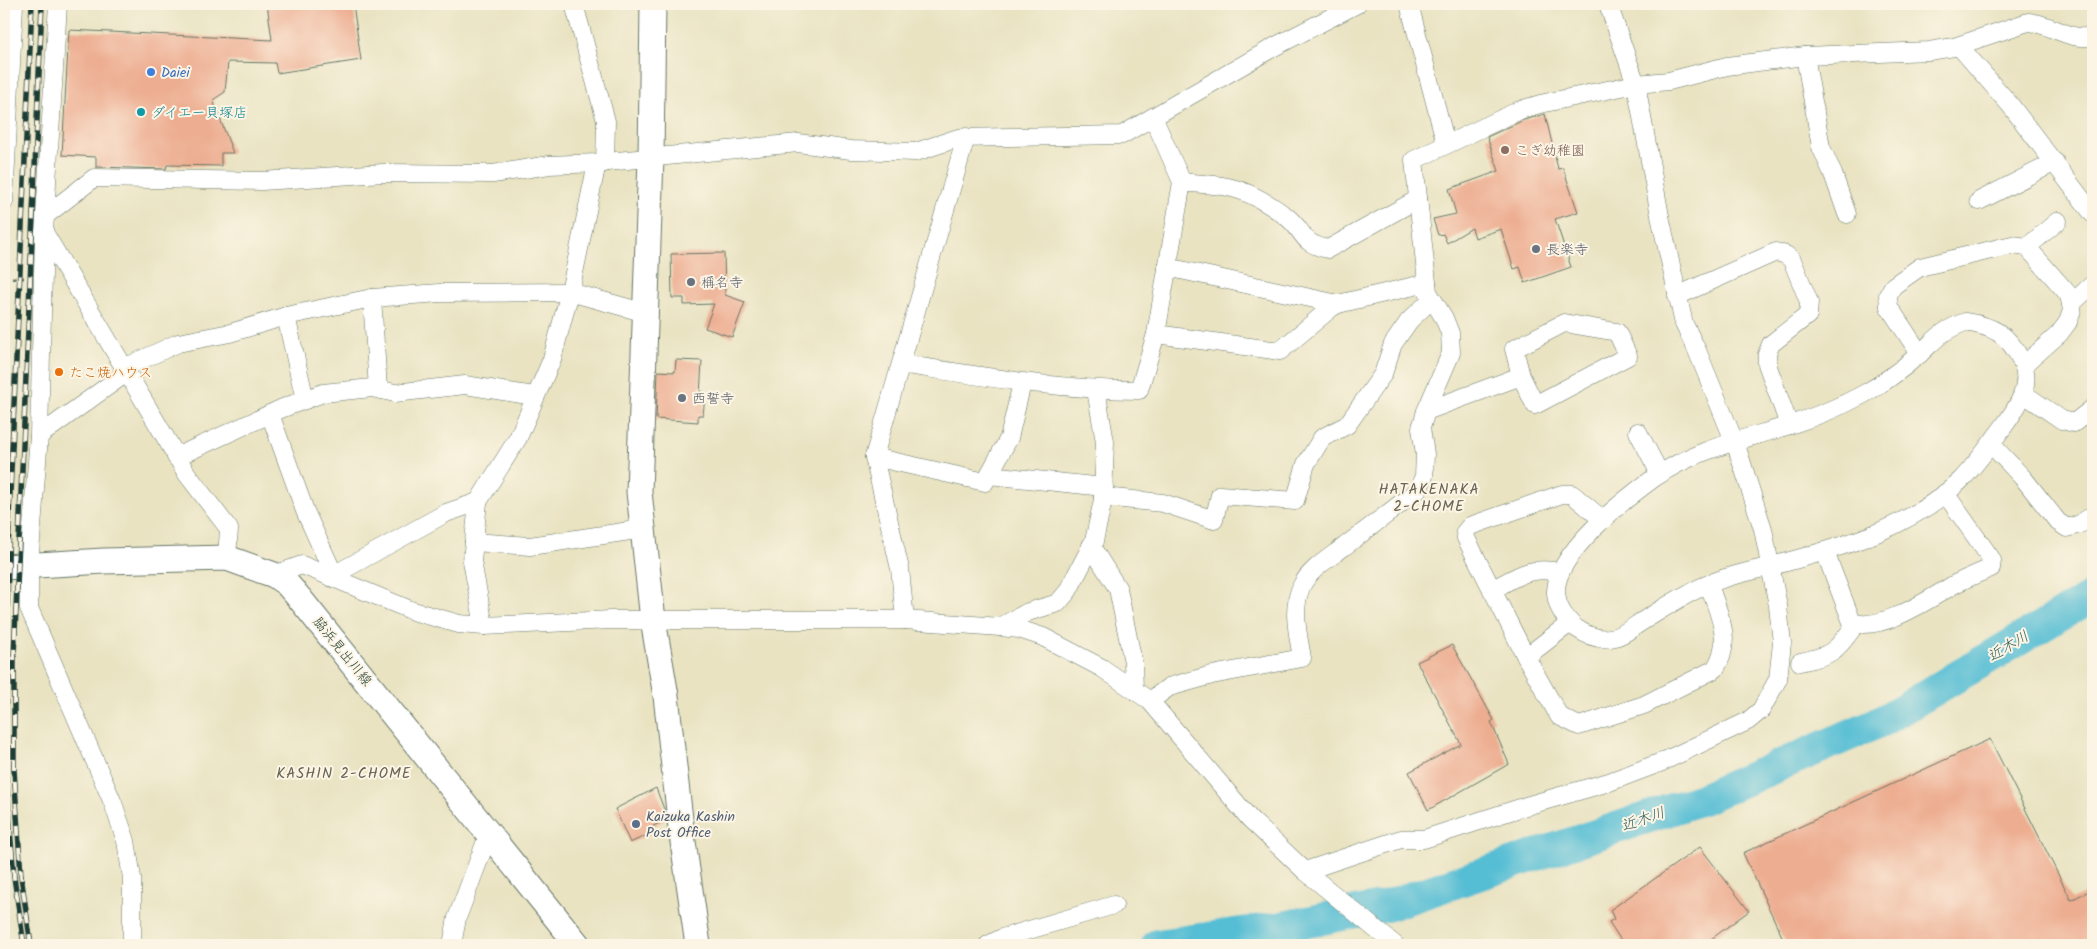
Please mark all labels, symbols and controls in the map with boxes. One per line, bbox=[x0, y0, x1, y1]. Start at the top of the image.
place label: Daiei bbox=[161, 62, 190, 84]
marker: Daiei bbox=[145, 66, 157, 78]
place label: ダイエー貝塚店 bbox=[151, 102, 248, 124]
marker: ダイエー貝塚店 bbox=[135, 106, 147, 118]
place label: こぎ幼稚園 bbox=[1515, 140, 1585, 162]
marker: こぎ幼稚園 bbox=[1499, 144, 1511, 156]
place label: 長楽寺 bbox=[1546, 239, 1588, 261]
marker: 長楽寺 bbox=[1530, 243, 1542, 255]
place label: 稱名寺 bbox=[701, 272, 743, 294]
marker: 稱名寺 bbox=[685, 276, 697, 288]
place label: たこ焼ハウス bbox=[69, 362, 152, 384]
marker: たこ焼ハウス bbox=[53, 366, 65, 378]
place label: 西誓寺 bbox=[692, 388, 734, 410]
marker: 西誓寺 bbox=[676, 392, 688, 404]
district label: HATAKENAKA 2-CHOME bbox=[1378, 478, 1480, 519]
street label: 脇浜見出川線 bbox=[307, 612, 377, 691]
water label: 近木川 bbox=[1983, 625, 2034, 669]
district label: KASHIN 2-CHOME bbox=[276, 762, 412, 786]
water label: 近木川 bbox=[1618, 801, 1669, 839]
place label: Kaizuka Kashin Post Office bbox=[646, 806, 735, 844]
marker: Kaizuka Kashin Post Office bbox=[630, 818, 642, 830]

